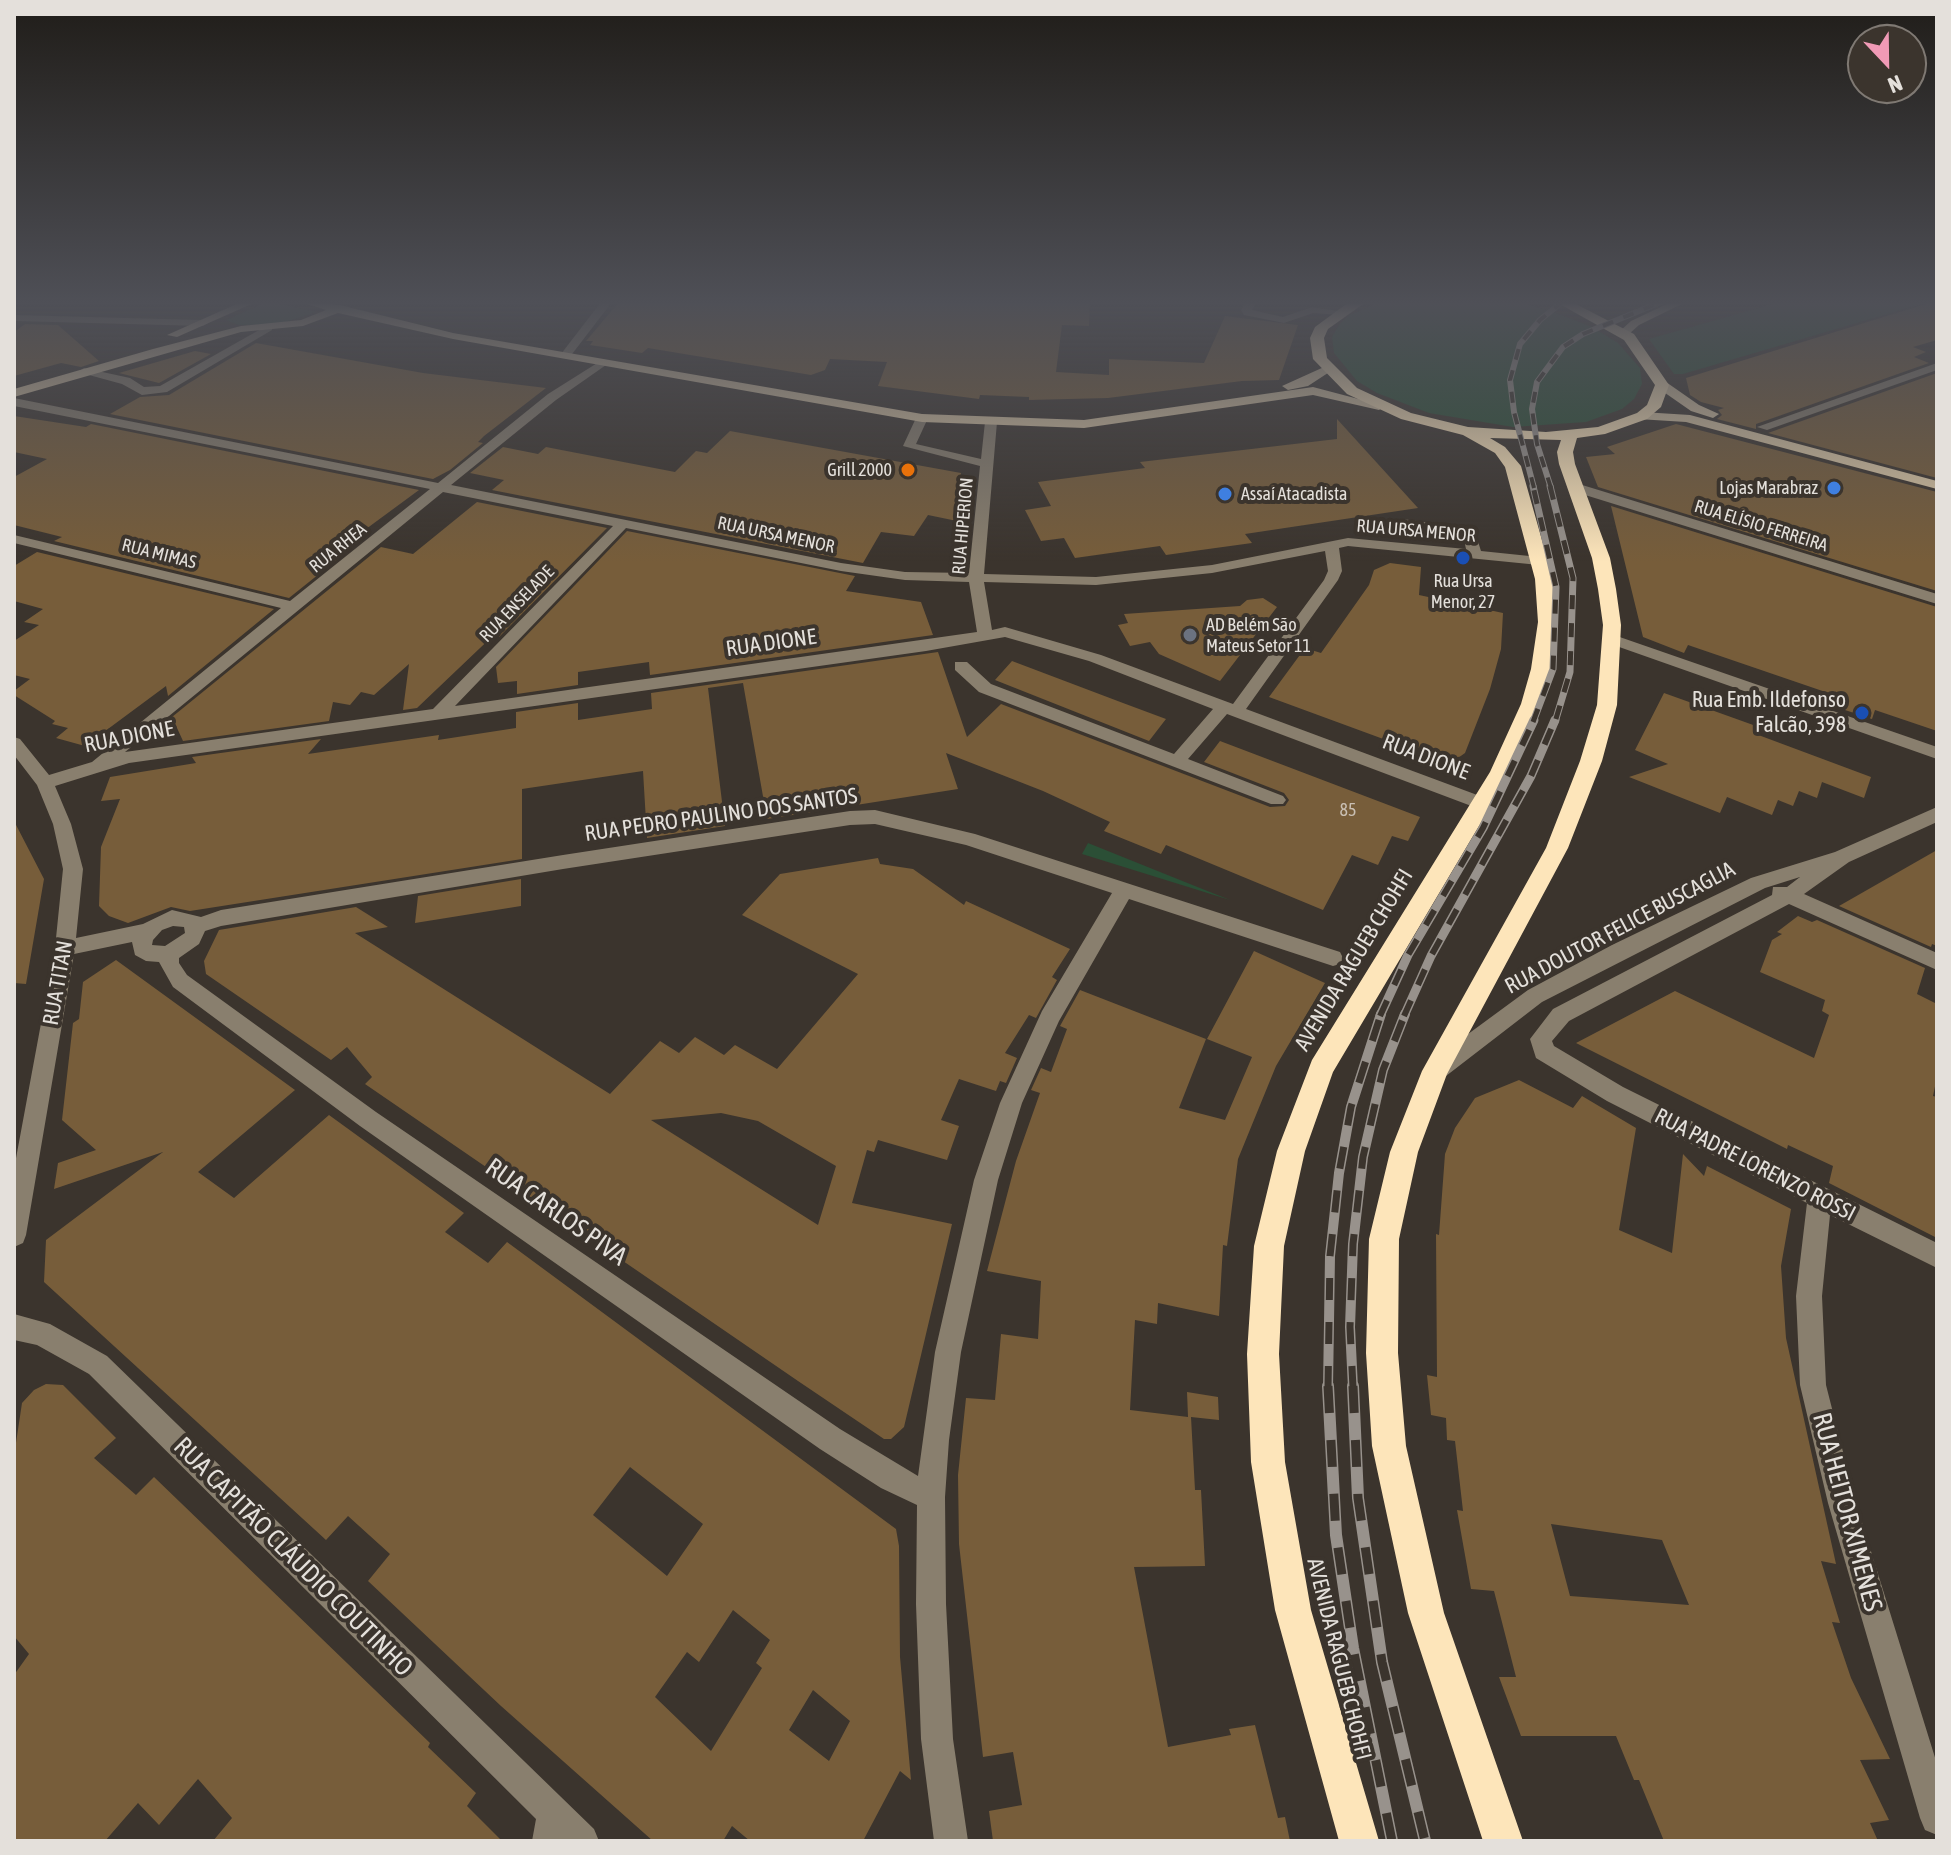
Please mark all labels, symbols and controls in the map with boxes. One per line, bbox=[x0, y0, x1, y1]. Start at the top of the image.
north arrow bbox=[1847, 24, 1927, 104]
text: N bbox=[1884, 70, 1906, 99]
place label: Grill 2000 bbox=[827, 459, 892, 481]
marker: Grill 2000 bbox=[899, 461, 917, 479]
street label: RUA HIPERION bbox=[948, 477, 978, 575]
place label: Lojas Marabraz bbox=[1719, 477, 1818, 499]
marker: Lojas Marabraz bbox=[1825, 479, 1843, 497]
place label: Assaí Atacadista bbox=[1241, 483, 1347, 505]
marker: Assaí Atacadista bbox=[1216, 485, 1234, 503]
street label: RUA ELÍSIO FERREIRA bbox=[1692, 495, 1830, 557]
street label: RUA URSA MENOR bbox=[715, 512, 837, 558]
street label: RUA URSA MENOR bbox=[1356, 515, 1476, 547]
street label: RUA RHEA bbox=[305, 519, 371, 577]
street label: RUA MIMAS bbox=[120, 534, 198, 574]
marker: Rua Ursa Menor, 27 bbox=[1454, 549, 1472, 567]
street label: RUA ENSELADE bbox=[475, 561, 559, 647]
place label: Rua Ursa Menor, 27 bbox=[1431, 570, 1495, 612]
place label: AD Belém São Mateus Setor 11 bbox=[1206, 614, 1311, 656]
street label: RUA DIONE bbox=[724, 624, 818, 662]
marker: AD Belém São Mateus Setor 11 bbox=[1181, 626, 1199, 644]
place label: Rua Emb. Ildefonso Falcão, 398 bbox=[1692, 687, 1846, 738]
marker: Rua Emb. Ildefonso Falcão, 398 bbox=[1853, 704, 1871, 722]
street label: RUA DIONE bbox=[82, 715, 176, 759]
street label: RUA DIONE bbox=[1379, 728, 1473, 786]
street label: RUA PEDRO PAULINO DOS SANTOS bbox=[583, 783, 859, 847]
house number: 85 bbox=[1340, 799, 1356, 821]
street label: RUA DOUTOR FELICE BUSCAGLIA bbox=[1501, 856, 1739, 1000]
street label: AVENIDA RAGUEB CHOHFI bbox=[1289, 864, 1419, 1056]
street label: RUA TITAN bbox=[38, 939, 78, 1027]
street label: RUA PADRE LORENZO ROSSI bbox=[1650, 1103, 1860, 1227]
street label: RUA CARLOS PIVA bbox=[479, 1152, 633, 1272]
street label: RUA HEITOR XIMENES bbox=[1805, 1409, 1889, 1615]
street label: RUA CAPITÃO CLÁUDIO COUTINHO bbox=[167, 1431, 419, 1683]
street label: AVENIDA RAGUEB CHOHFI bbox=[1301, 1555, 1377, 1763]

